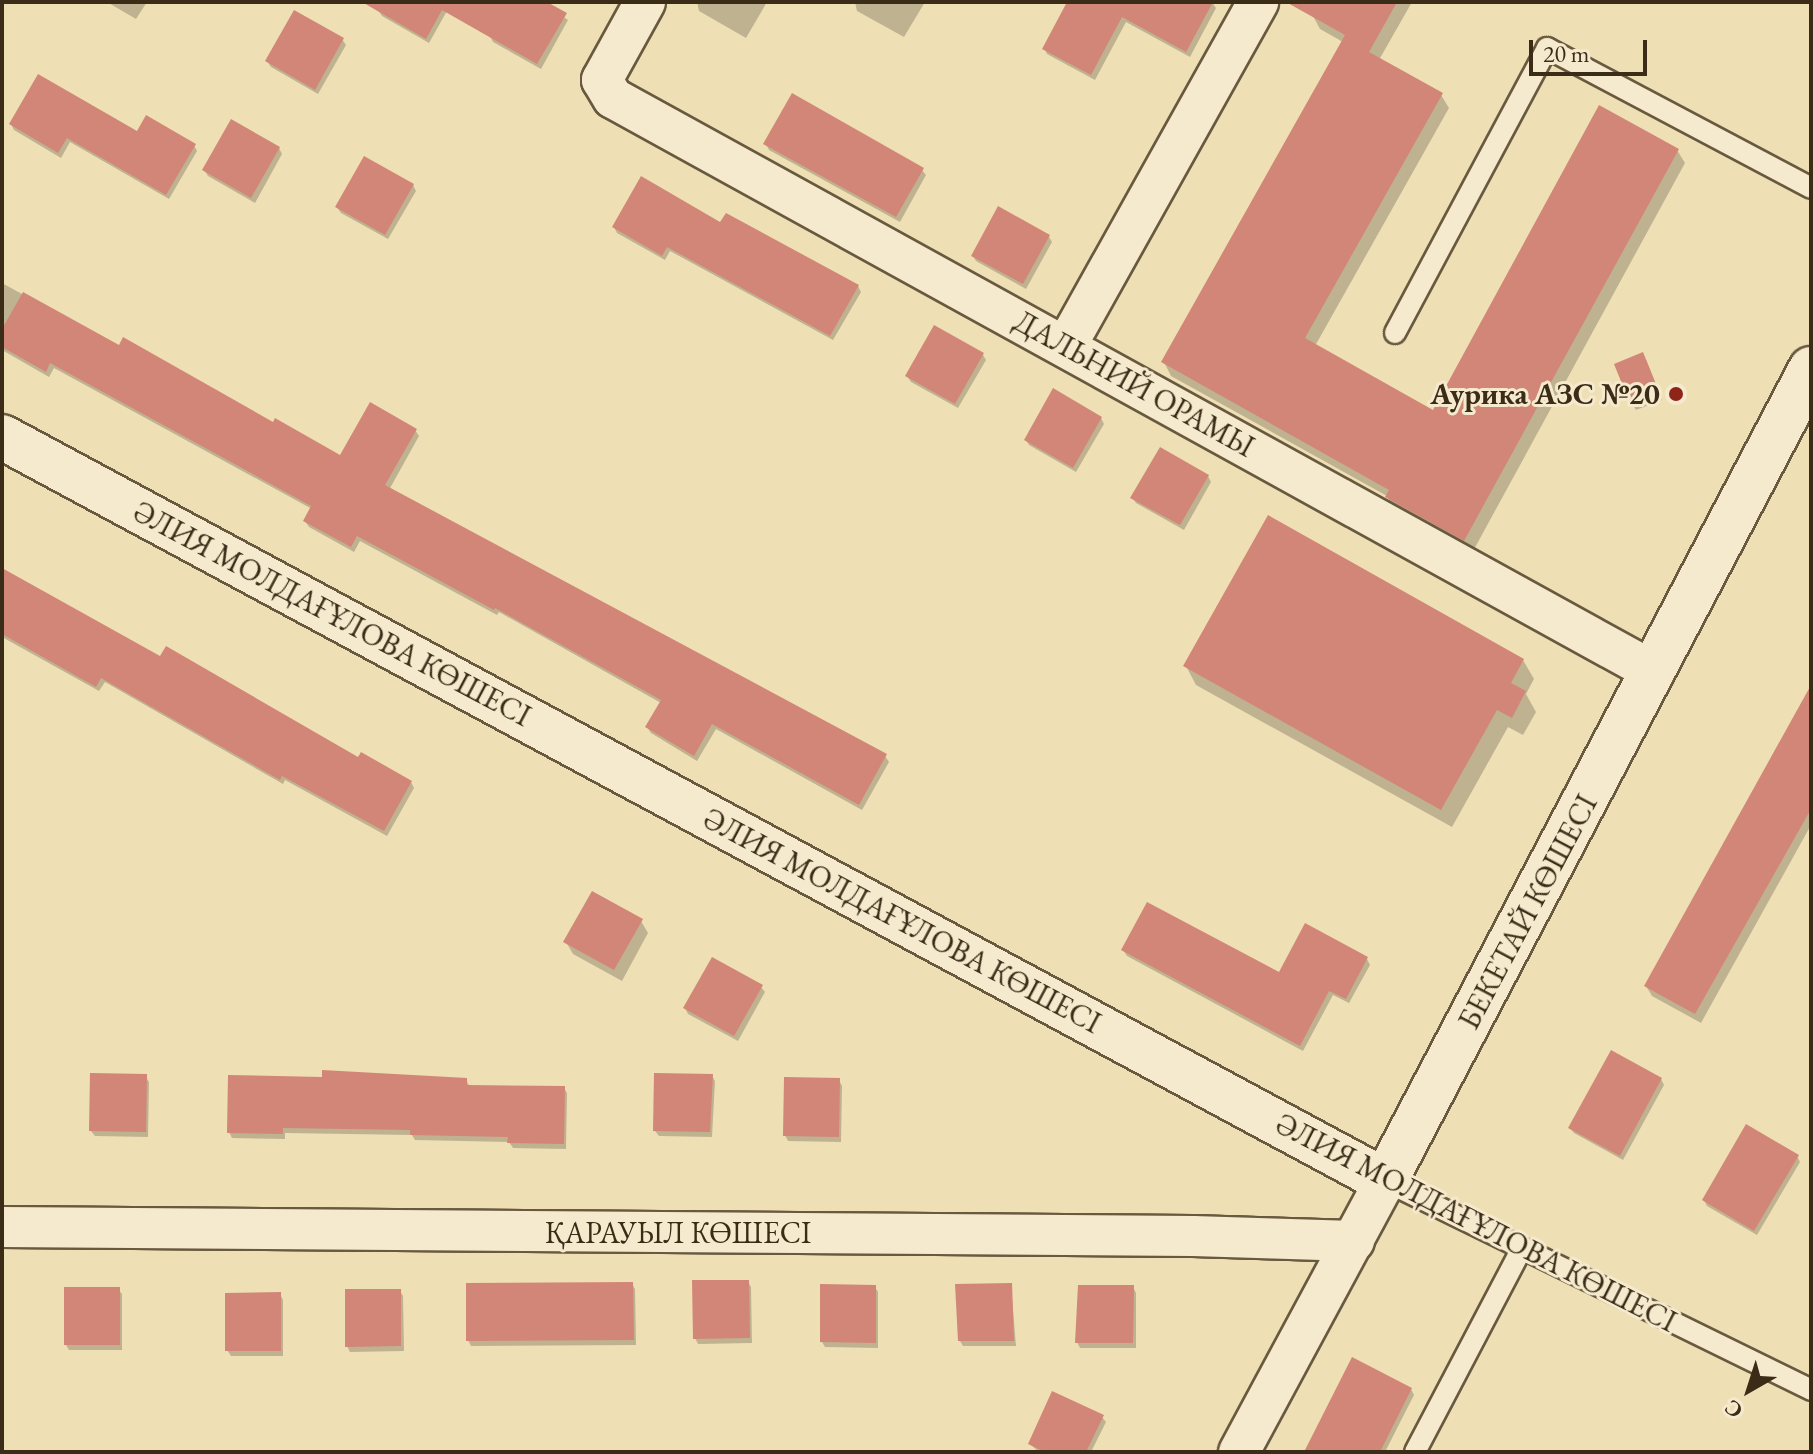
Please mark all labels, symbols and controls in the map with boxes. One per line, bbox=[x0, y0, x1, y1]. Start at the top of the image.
scale bar bbox=[1533, 24, 1651, 74]
text: 20 m bbox=[1543, 38, 1590, 69]
street label: ДАЛЬНИЙ ОРАМЫ bbox=[1008, 303, 1260, 465]
place label: Аурика АЗС №20 bbox=[1430, 376, 1660, 412]
marker: Аурика АЗС №20 bbox=[1667, 385, 1685, 403]
street label: ӘЛИЯ МОЛДАҒҰЛОВА КӨШЕСІ bbox=[127, 494, 537, 734]
street label: БЕКЕТАЙ КӨШЕСІ bbox=[1451, 789, 1605, 1035]
street label: ӘЛИЯ МОЛДАҒҰЛОВА КӨШЕСІ bbox=[697, 801, 1107, 1041]
street label: ӘЛИЯ МОЛДАҒҰЛОВА КӨШЕСІ bbox=[1270, 1106, 1682, 1340]
street label: ҚАРАУЫЛ КӨШЕСІ bbox=[545, 1215, 811, 1251]
north arrow bbox=[1709, 1350, 1789, 1430]
text: С bbox=[1718, 1393, 1749, 1425]

